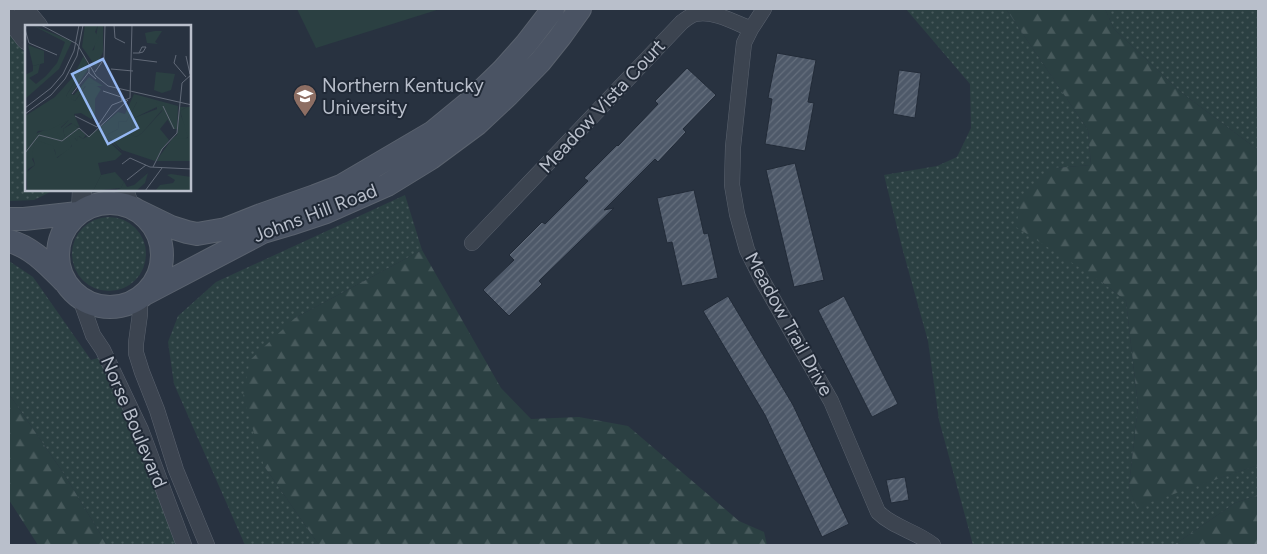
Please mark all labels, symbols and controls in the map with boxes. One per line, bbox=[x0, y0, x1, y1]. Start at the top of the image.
inset map bbox=[25, 25, 191, 191]
street label: Meadow Vista Court bbox=[534, 34, 670, 178]
place label: Northern Kentucky University bbox=[322, 74, 484, 119]
school or university icon: Northern Kentucky University bbox=[292, 83, 318, 117]
street label: Johns Hill Road bbox=[250, 179, 380, 247]
street label: Meadow Trail Drive bbox=[740, 248, 838, 400]
street label: Norse Boulevard bbox=[96, 353, 172, 491]

